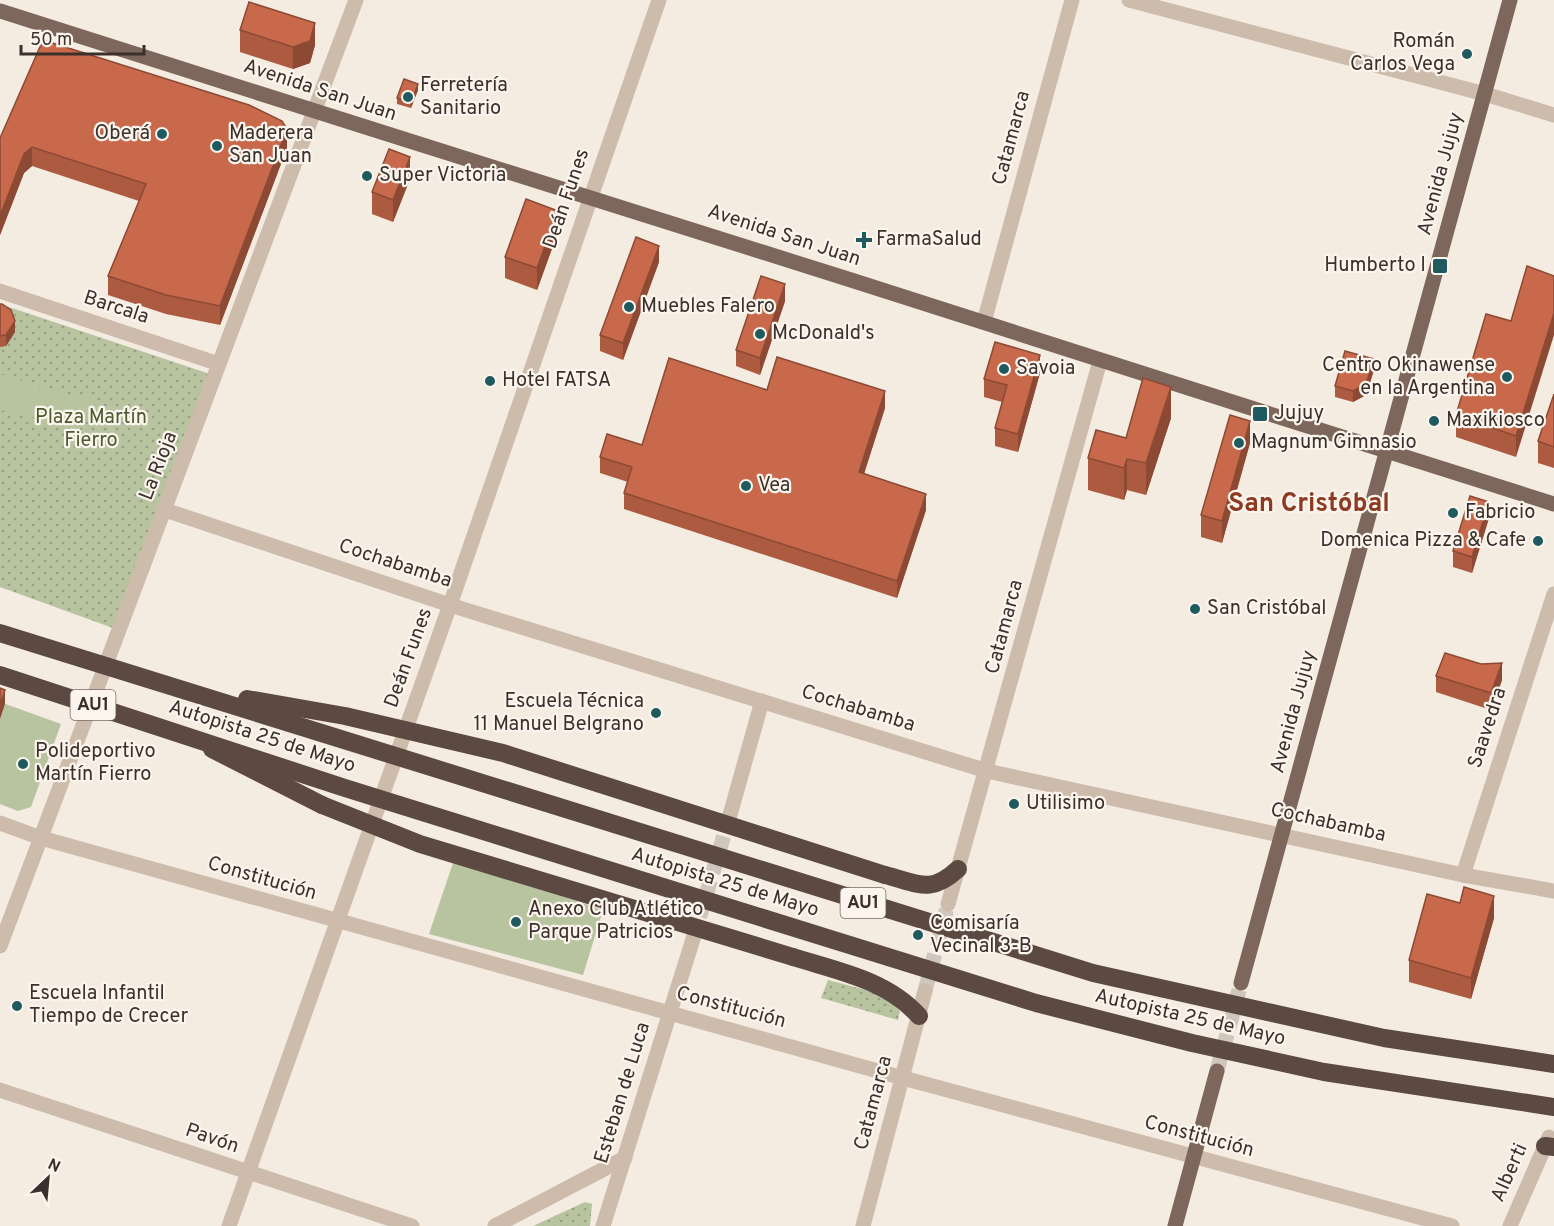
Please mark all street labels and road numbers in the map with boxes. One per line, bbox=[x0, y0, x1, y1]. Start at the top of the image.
street label: Avenida San Juan bbox=[240, 54, 400, 128]
street label: Catamarca bbox=[987, 88, 1037, 188]
street label: Avenida Jujuy bbox=[1412, 110, 1470, 238]
street label: Deán Funes bbox=[538, 146, 596, 252]
street label: Avenida San Juan bbox=[704, 199, 864, 273]
street label: Barcala bbox=[80, 285, 152, 331]
street label: La Rioja bbox=[134, 428, 184, 504]
street label: Cochabamba bbox=[335, 533, 455, 595]
street label: Catamarca bbox=[980, 577, 1030, 677]
street label: Deán Funes bbox=[379, 605, 439, 711]
street label: Avenida Jujuy bbox=[1265, 648, 1323, 776]
street label: Cochabamba bbox=[798, 679, 918, 739]
street label: Saavedra bbox=[1463, 684, 1513, 772]
road number: AU1 bbox=[70, 690, 116, 720]
street label: Autopista 25 de Mayo bbox=[165, 695, 359, 779]
street label: Cochabamba bbox=[1268, 797, 1388, 849]
street label: Autopista 25 de Mayo bbox=[628, 842, 822, 924]
street label: Constitución bbox=[204, 851, 320, 907]
road number: AU1 bbox=[840, 888, 886, 918]
street label: Constitución bbox=[673, 981, 789, 1035]
street label: Autopista 25 de Mayo bbox=[1092, 983, 1288, 1053]
street label: Esteban de Luca bbox=[589, 1019, 657, 1167]
street label: Catamarca bbox=[849, 1053, 899, 1153]
street label: Constitución bbox=[1141, 1110, 1257, 1164]
street label: Pavón bbox=[182, 1118, 242, 1160]
street label: Alberti bbox=[1486, 1140, 1534, 1206]

